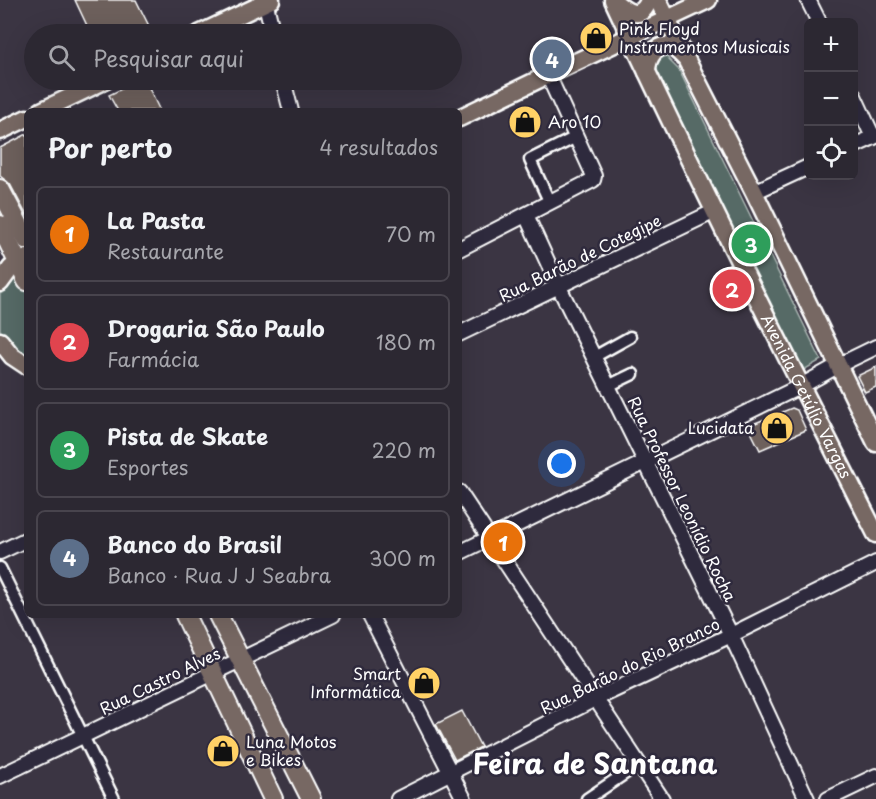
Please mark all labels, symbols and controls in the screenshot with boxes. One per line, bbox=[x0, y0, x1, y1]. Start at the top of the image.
place label: Pink Floyd Instrumentos Musicais bbox=[619, 16, 790, 58]
map controls bbox=[804, 18, 858, 180]
button: + bbox=[804, 18, 858, 72]
shop icon: Pink Floyd Instrumentos Musicais bbox=[578, 20, 614, 56]
search box bbox=[24, 24, 462, 90]
pin: 4 bbox=[532, 36, 572, 82]
icon: search bbox=[45, 41, 78, 74]
text: Pesquisar aqui bbox=[93, 41, 244, 74]
button: − bbox=[804, 72, 858, 126]
shop icon: Aro 10 bbox=[507, 104, 543, 140]
place label: Aro 10 bbox=[548, 109, 601, 133]
button: locate bbox=[804, 126, 858, 180]
text: Por perto bbox=[48, 128, 172, 167]
text: 4 resultados bbox=[320, 132, 438, 162]
text: La Pasta bbox=[107, 203, 205, 236]
street label: Rua Barão de Cotegipe bbox=[494, 207, 665, 307]
text: 1 bbox=[65, 219, 74, 249]
text: 70 m bbox=[386, 219, 436, 249]
pin: 3 bbox=[732, 222, 771, 266]
text: Restaurante bbox=[107, 236, 224, 266]
pin: 2 bbox=[712, 266, 752, 312]
street label: Avenida Getúlio Vargas bbox=[756, 310, 859, 482]
text: Drogaria São Paulo bbox=[107, 311, 325, 344]
text: 2 bbox=[62, 327, 77, 357]
text: 180 m bbox=[376, 327, 436, 357]
text: Farmácia bbox=[107, 344, 199, 374]
street label: Rua Professor Leonídio Rocha bbox=[623, 392, 743, 605]
shop icon: Lucidata bbox=[759, 410, 795, 446]
place label: Lucidata bbox=[688, 415, 754, 439]
text: Pista de Skate bbox=[107, 419, 268, 452]
text: 3 bbox=[63, 435, 76, 465]
text: 220 m bbox=[372, 435, 436, 465]
your location bbox=[547, 449, 576, 478]
text: Esportes bbox=[107, 452, 188, 482]
pin: 1 bbox=[484, 520, 522, 564]
text: Banco do Brasil bbox=[107, 527, 282, 560]
text: 4 bbox=[63, 543, 76, 573]
text: 300 m bbox=[369, 543, 436, 573]
text: Banco · Rua J J Seabra bbox=[107, 560, 331, 590]
street label: Rua Barão do Rio Branco bbox=[536, 611, 723, 719]
street label: Rua Castro Alves bbox=[95, 641, 224, 720]
place label: Smart Informática bbox=[310, 661, 402, 703]
shop icon: Smart Informática bbox=[406, 665, 442, 701]
place label: Luna Motos e Bikes bbox=[246, 729, 336, 771]
shop icon: Luna Motos e Bikes bbox=[205, 733, 241, 769]
district label: Feira de Santana bbox=[473, 741, 718, 784]

